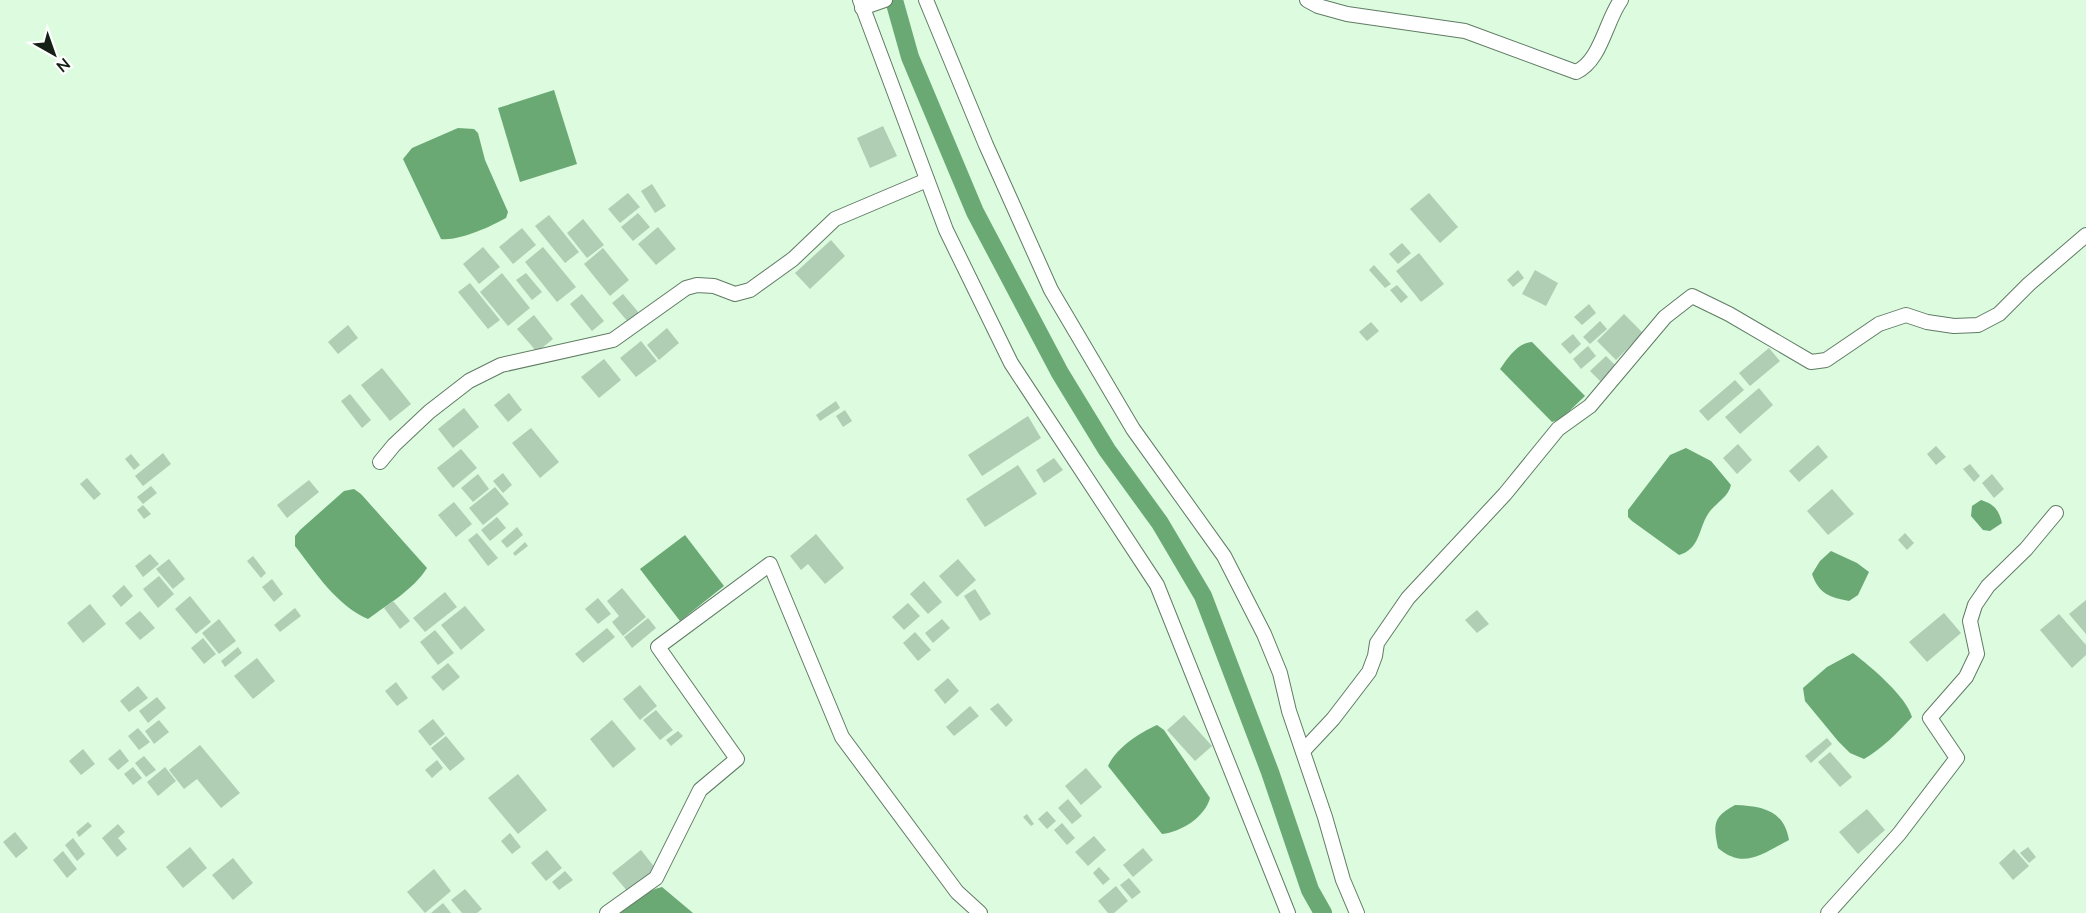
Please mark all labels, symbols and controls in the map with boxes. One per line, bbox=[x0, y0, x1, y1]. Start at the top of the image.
north arrow bbox=[24, 24, 84, 84]
text: N bbox=[51, 52, 75, 77]

